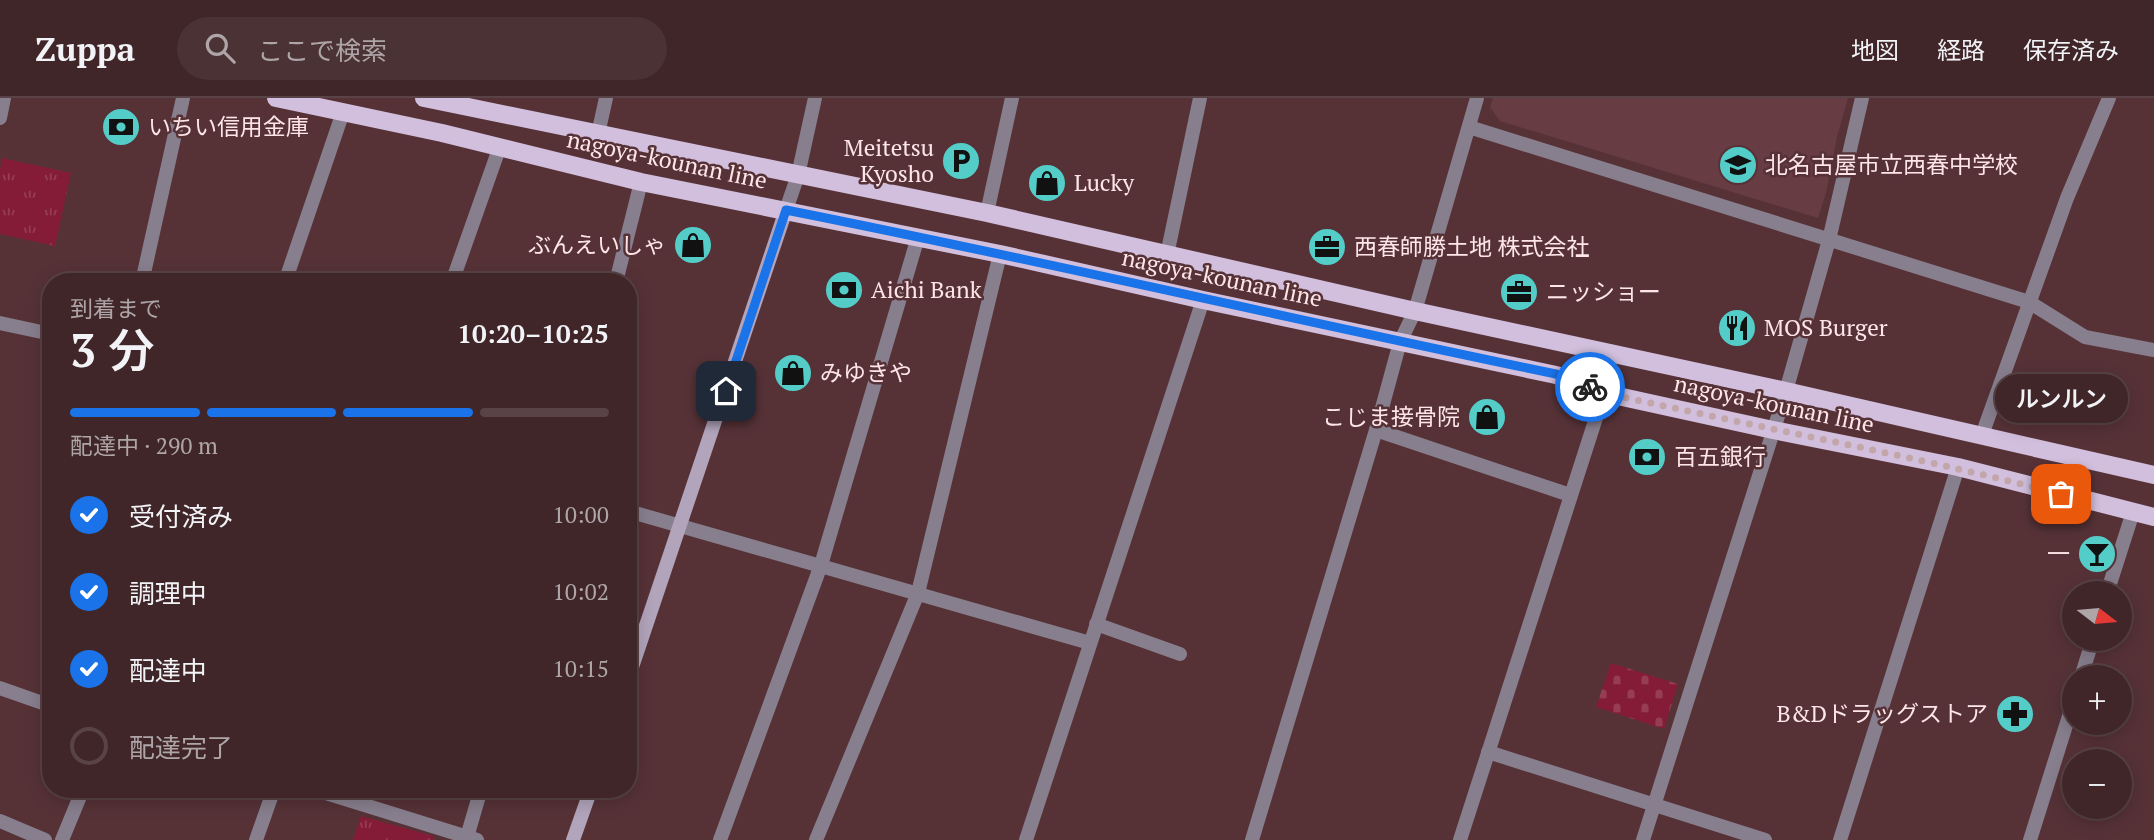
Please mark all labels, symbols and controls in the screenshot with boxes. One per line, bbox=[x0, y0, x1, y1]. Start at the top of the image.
search box bbox=[177, 17, 667, 80]
text: Zuppa bbox=[35, 27, 135, 70]
icon: search bbox=[201, 29, 239, 67]
text: ここで検索 bbox=[257, 33, 387, 67]
text: 地図 bbox=[1851, 34, 1899, 66]
text: 経路 bbox=[1937, 34, 1985, 66]
text: 保存済み bbox=[2023, 34, 2119, 66]
bank icon: いちい信用金庫 bbox=[100, 106, 142, 148]
place label: いちい信用金庫 bbox=[148, 111, 309, 142]
street label: nagoya-kounan line bbox=[564, 123, 770, 196]
place label: Meitetsu Kyosho bbox=[844, 132, 934, 189]
parking icon: Meitetsu Kyosho bbox=[940, 140, 982, 182]
school or university icon: 北名古屋市立西春中学校 bbox=[1717, 144, 1759, 186]
place label: 北名古屋市立西春中学校 bbox=[1765, 149, 2018, 180]
shop icon: Lucky bbox=[1026, 162, 1068, 204]
place label: Lucky bbox=[1074, 167, 1134, 198]
shop icon: ぶんえいしゃ bbox=[672, 224, 714, 266]
office icon: 西春師勝土地 株式会社 bbox=[1306, 226, 1348, 268]
place label: ぶんえいしゃ bbox=[528, 229, 666, 260]
place label: 西春師勝土地 株式会社 bbox=[1354, 231, 1590, 262]
street label: nagoya-kounan line bbox=[1119, 241, 1325, 314]
bank icon: Aichi Bank bbox=[823, 269, 865, 311]
office icon: ニッショー bbox=[1498, 271, 1540, 313]
place label: Aichi Bank bbox=[871, 274, 982, 305]
place label: ニッショー bbox=[1546, 276, 1661, 307]
text: 到着まで bbox=[70, 293, 162, 324]
restaurant icon: MOS Burger bbox=[1716, 307, 1758, 349]
place label: MOS Burger bbox=[1764, 312, 1888, 343]
text: 10:20–10:25 bbox=[457, 316, 609, 350]
text: 3 分 bbox=[70, 319, 154, 380]
shop icon: みゆきや bbox=[772, 352, 814, 394]
courier bbox=[1555, 352, 1625, 422]
place label: みゆきや bbox=[820, 357, 912, 388]
pin bbox=[696, 361, 756, 421]
street label: nagoya-kounan line bbox=[1671, 367, 1877, 440]
icon: bike bbox=[1571, 368, 1609, 406]
icon: home bbox=[707, 372, 745, 410]
callout: ルンルン bbox=[1994, 375, 2128, 424]
text: ルンルン bbox=[2016, 383, 2107, 414]
shop icon: こじま接骨院 bbox=[1466, 396, 1508, 438]
place label: こじま接骨院 bbox=[1322, 401, 1460, 432]
text: 配達中 · 290 m bbox=[70, 430, 218, 461]
bank icon: 百五銀行 bbox=[1626, 436, 1668, 478]
place label: 百五銀行 bbox=[1674, 441, 1766, 472]
pin bbox=[2031, 464, 2091, 524]
icon: bag bbox=[2042, 475, 2080, 513]
icon: check bbox=[70, 496, 108, 534]
text: 受付済み bbox=[129, 499, 233, 533]
text: 10:00 bbox=[552, 499, 609, 530]
bar icon: 一 bbox=[2076, 533, 2118, 575]
place label: 一 bbox=[2047, 538, 2070, 569]
icon: check bbox=[70, 573, 108, 611]
text: 調理中 bbox=[129, 576, 207, 610]
text: 10:02 bbox=[552, 576, 609, 607]
north arrow bbox=[2062, 581, 2132, 651]
map controls bbox=[2062, 581, 2132, 819]
icon: check bbox=[70, 650, 108, 688]
text: 配達中 bbox=[129, 653, 207, 687]
text: 10:15 bbox=[552, 653, 609, 684]
button: + bbox=[2062, 665, 2132, 735]
pharmacy icon: B&Dドラッグストア bbox=[1994, 693, 2036, 735]
place label: B&Dドラッグストア bbox=[1777, 698, 1988, 729]
text: 配達完了 bbox=[129, 730, 233, 764]
button: − bbox=[2062, 749, 2132, 819]

